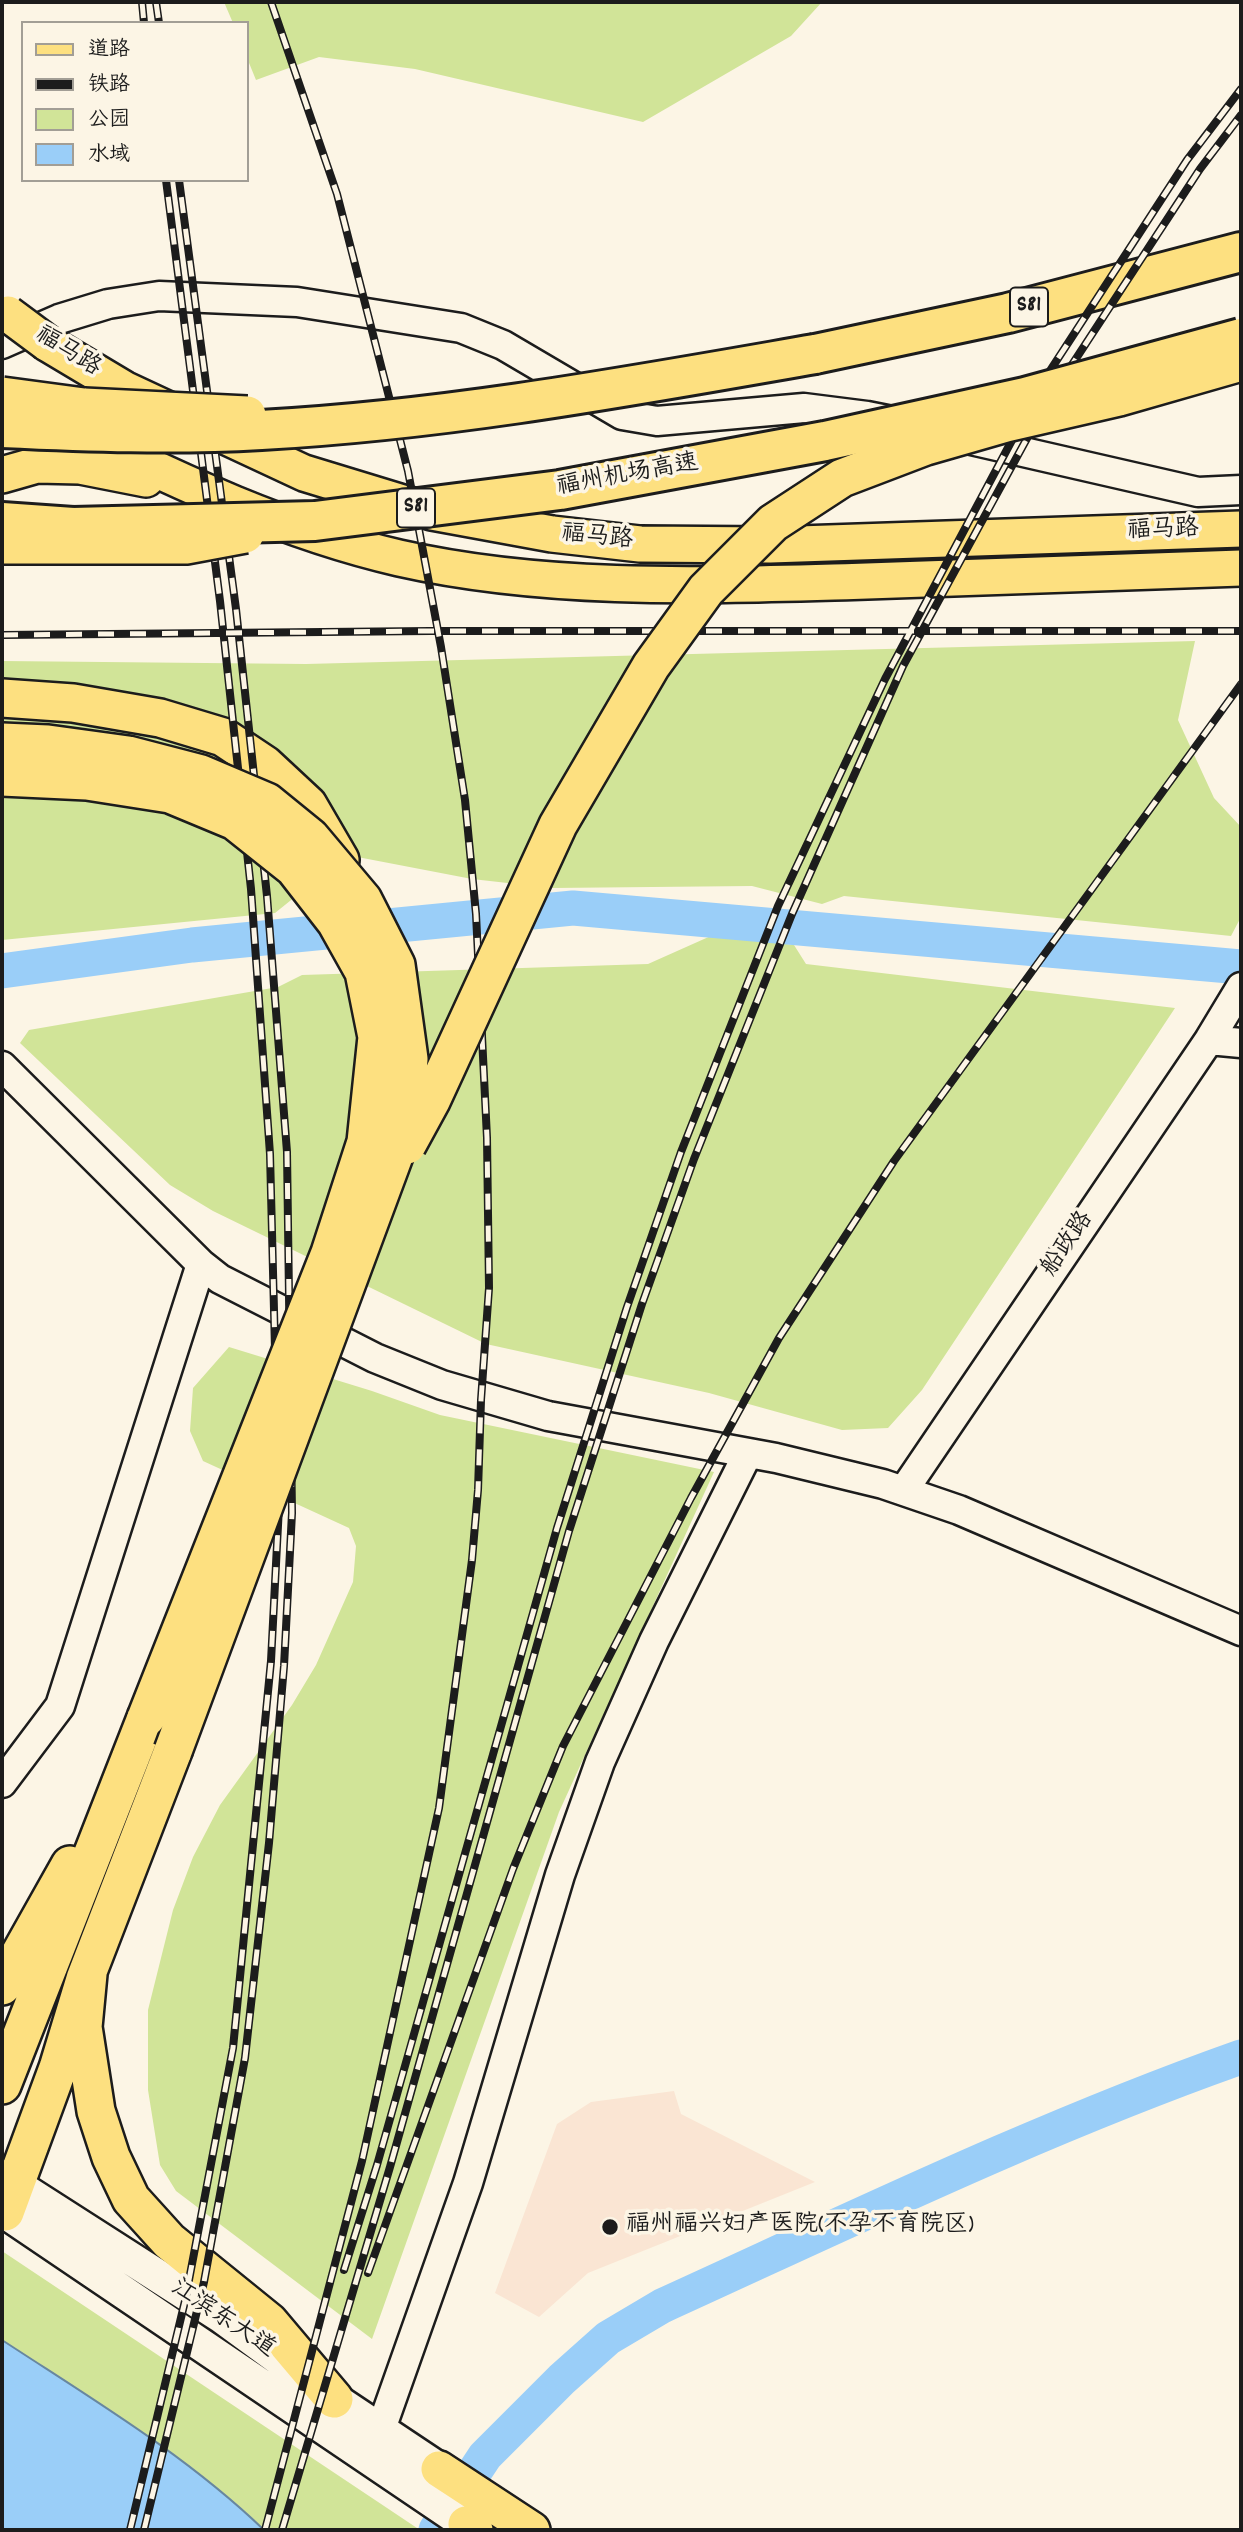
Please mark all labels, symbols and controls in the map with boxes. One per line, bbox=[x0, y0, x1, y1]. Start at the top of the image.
legend bbox=[21, 21, 248, 182]
text: 道路 bbox=[88, 36, 130, 66]
text: 铁路 bbox=[88, 71, 130, 101]
text: 公园 bbox=[88, 106, 130, 136]
text: 水域 bbox=[88, 141, 130, 171]
road number: S81 bbox=[1010, 288, 1048, 326]
street label: 福马路 bbox=[29, 322, 105, 384]
street label: 福州机场高速 bbox=[555, 450, 701, 504]
road number: S81 bbox=[397, 488, 435, 528]
street label: 福马路 bbox=[1127, 516, 1199, 548]
street label: 福马路 bbox=[560, 521, 634, 557]
street label: 船政路 bbox=[1037, 1207, 1101, 1283]
place label: 福州福兴妇产医院(不孕不育院区) bbox=[626, 2213, 974, 2241]
marker: 福州福兴妇产医院(不孕不育院区) bbox=[600, 2217, 620, 2237]
street label: 江滨东大道 bbox=[164, 2275, 280, 2365]

